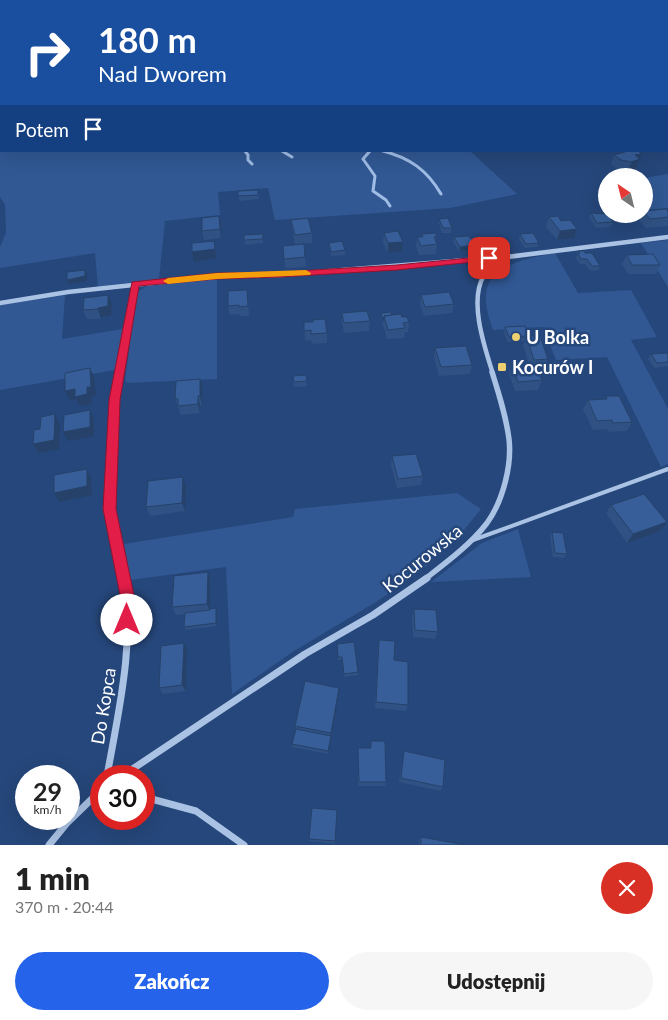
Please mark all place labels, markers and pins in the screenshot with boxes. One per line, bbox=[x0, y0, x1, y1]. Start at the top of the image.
pin bbox=[468, 237, 510, 279]
place label: U Bolka bbox=[526, 326, 589, 348]
marker: U Bolka bbox=[510, 331, 522, 343]
place label: Kocurów I bbox=[512, 356, 593, 378]
marker: Kocurów I bbox=[496, 361, 508, 373]

